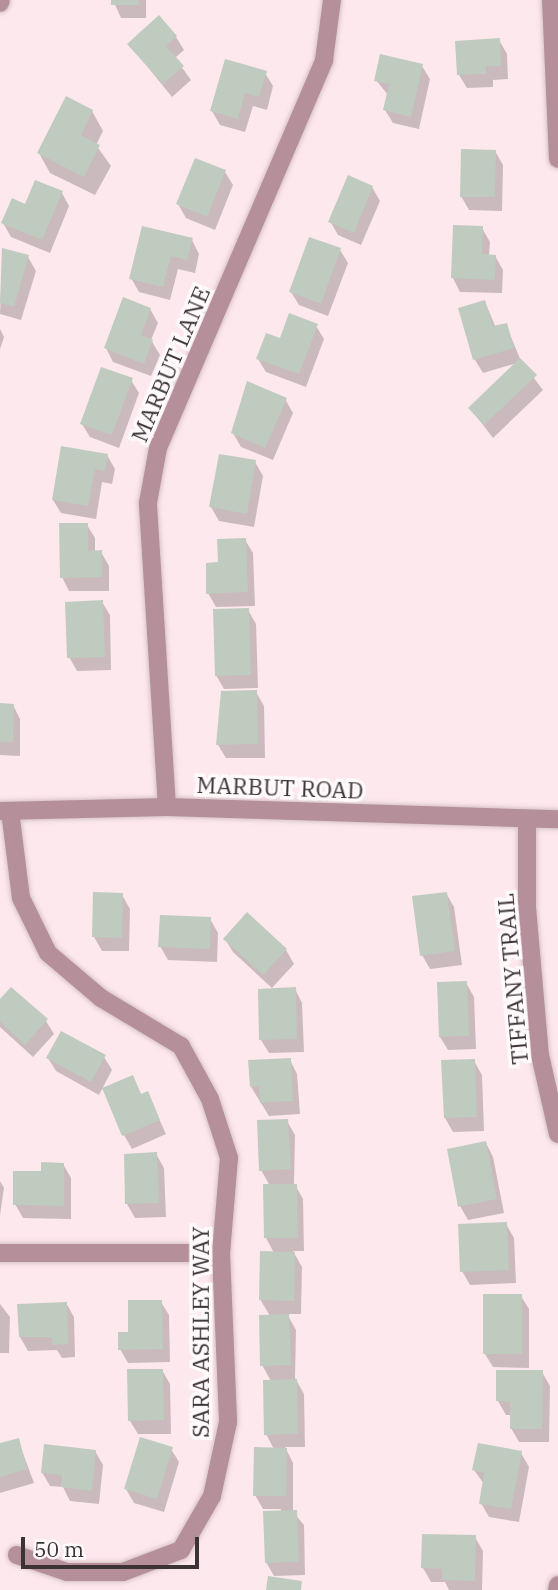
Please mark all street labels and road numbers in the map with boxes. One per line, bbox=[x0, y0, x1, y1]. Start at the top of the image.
street label: MARBUT LANE bbox=[125, 282, 215, 446]
street label: MARBUT ROAD bbox=[196, 770, 364, 804]
street label: TIFFANY TRAIL bbox=[491, 892, 533, 1066]
street label: SARA ASHLEY WAY bbox=[186, 1226, 214, 1438]

